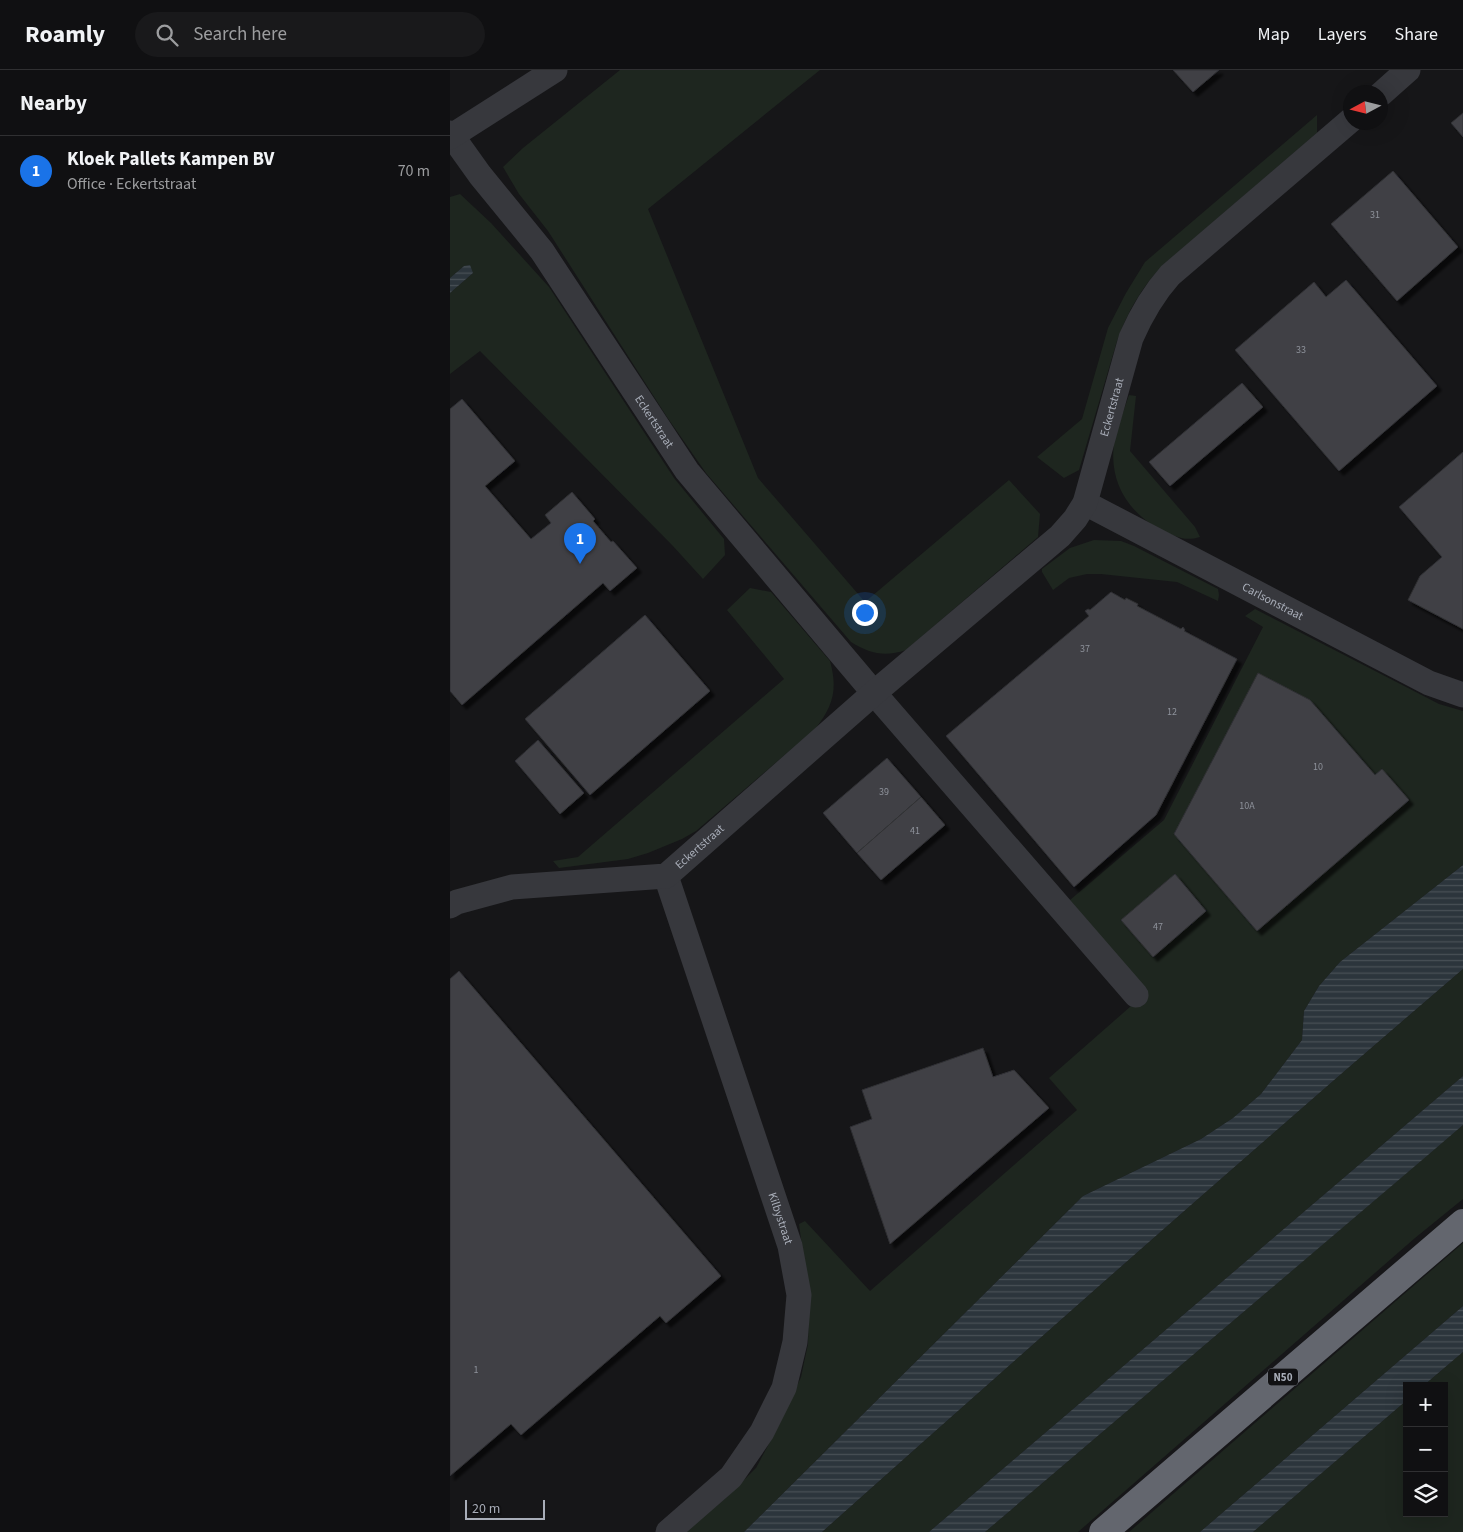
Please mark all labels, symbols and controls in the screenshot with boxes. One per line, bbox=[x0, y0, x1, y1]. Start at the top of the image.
search box bbox=[135, 12, 485, 57]
text: Roamly bbox=[25, 17, 105, 52]
icon: search bbox=[153, 21, 181, 49]
text: Search here bbox=[193, 21, 287, 48]
text: Map bbox=[1258, 22, 1290, 47]
text: Layers bbox=[1318, 22, 1367, 47]
text: Share bbox=[1395, 22, 1438, 47]
north arrow bbox=[1343, 85, 1388, 130]
text: Nearby bbox=[20, 88, 87, 118]
text: Kloek Pallets Kampen BV bbox=[67, 146, 274, 173]
text: 1 bbox=[32, 160, 40, 182]
text: 70 m bbox=[398, 160, 430, 182]
text: Office · Eckertstraat bbox=[67, 173, 196, 195]
house number: 31 bbox=[1370, 208, 1380, 222]
house number: 33 bbox=[1296, 343, 1306, 357]
street label: Eckertstraat bbox=[1095, 376, 1128, 438]
street label: Eckertstraat bbox=[631, 392, 678, 451]
pin: 1 bbox=[564, 523, 596, 564]
street label: Carlsonstraat bbox=[1239, 578, 1306, 624]
your location bbox=[852, 600, 878, 626]
house number: 37 bbox=[1080, 642, 1090, 656]
house number: 12 bbox=[1167, 705, 1177, 719]
house number: 10 bbox=[1313, 760, 1323, 774]
house number: 39 bbox=[879, 785, 889, 799]
house number: 10A bbox=[1239, 799, 1255, 813]
street label: Eckertstraat bbox=[671, 820, 728, 873]
house number: 41 bbox=[910, 824, 920, 838]
house number: 47 bbox=[1153, 920, 1163, 934]
street label: Kilbystraat bbox=[764, 1190, 797, 1247]
house number: 1 bbox=[474, 1363, 479, 1377]
road number: N50 bbox=[1268, 1368, 1298, 1385]
map controls bbox=[1403, 1382, 1448, 1517]
button: + bbox=[1403, 1382, 1448, 1427]
button: − bbox=[1403, 1427, 1448, 1472]
button: layers bbox=[1403, 1472, 1448, 1517]
scale bar bbox=[465, 1497, 545, 1520]
text: 20 m bbox=[472, 1499, 500, 1519]

